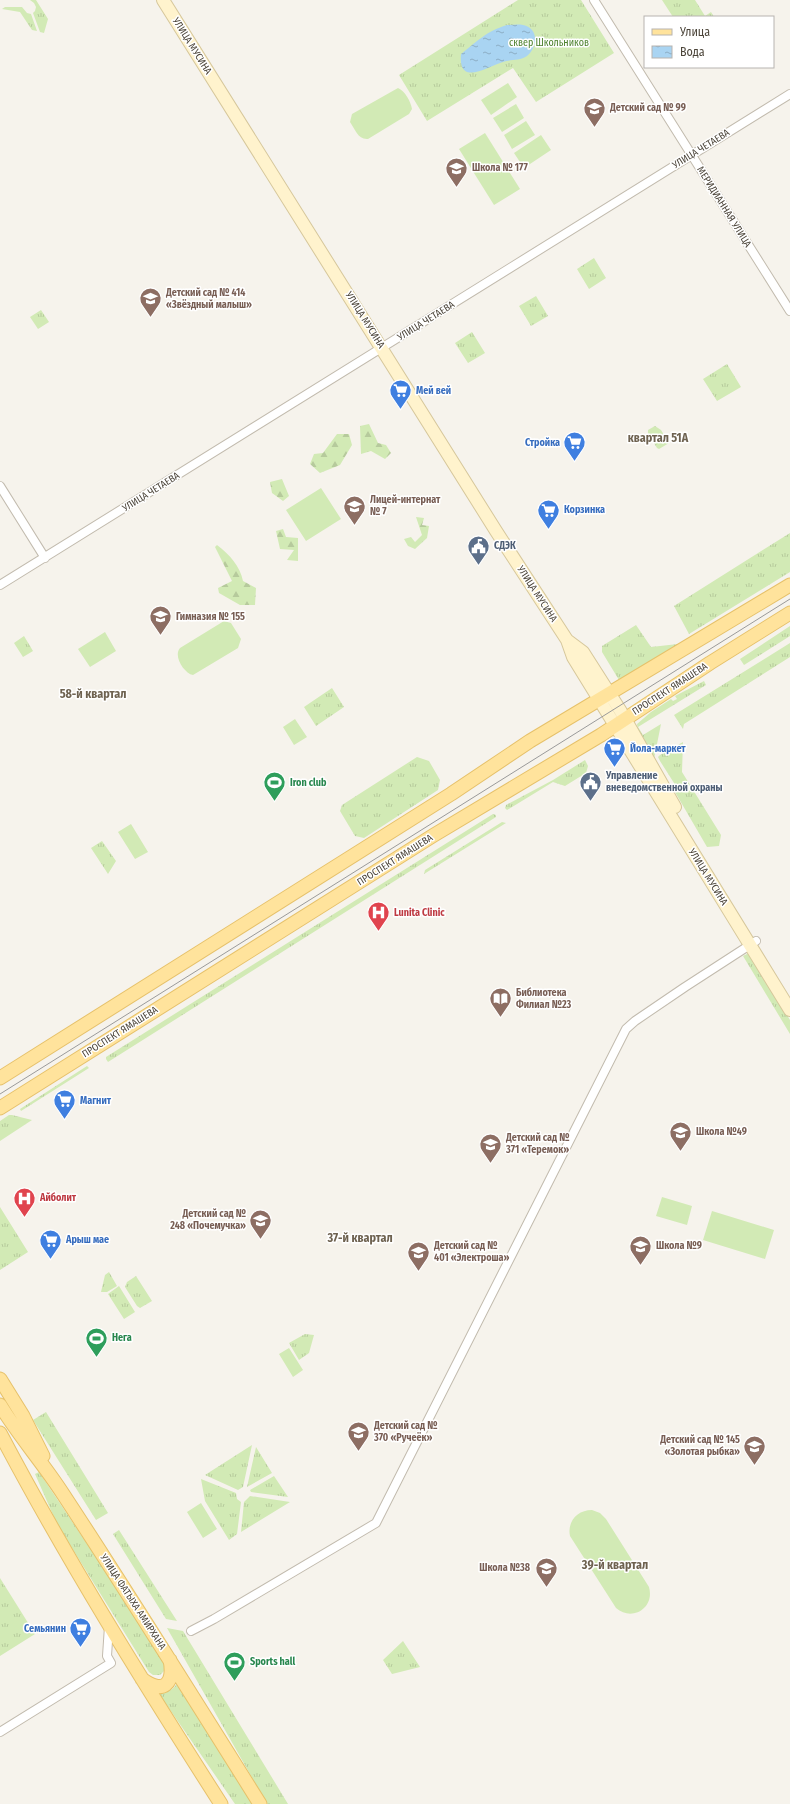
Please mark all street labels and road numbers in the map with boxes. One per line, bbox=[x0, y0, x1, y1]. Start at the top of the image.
street label: УЛИЦА МУСИНА bbox=[169, 15, 215, 77]
street label: УЛИЦА ЧЕТАЕВА bbox=[669, 126, 732, 172]
street label: МЕРИДИАННАЯ УЛИЦА bbox=[694, 164, 754, 250]
street label: УЛИЦА МУСИНА bbox=[342, 289, 388, 351]
street label: УЛИЦА ЧЕТАЕВА bbox=[394, 298, 457, 344]
street label: УЛИЦА ЧЕТАЕВА bbox=[119, 469, 182, 515]
street label: УЛИЦА МУСИНА bbox=[514, 563, 560, 625]
street label: ПРОСПЕКТ ЯМАШЕВА bbox=[630, 660, 710, 718]
street label: ПРОСПЕКТ ЯМАШЕВА bbox=[355, 831, 436, 888]
street label: УЛИЦА МУСИНА bbox=[685, 846, 731, 908]
street label: ПРОСПЕКТ ЯМАШЕВА bbox=[80, 1003, 161, 1060]
street label: УЛИЦА ФАТЫХА АМИРХАНА bbox=[97, 1551, 169, 1653]

